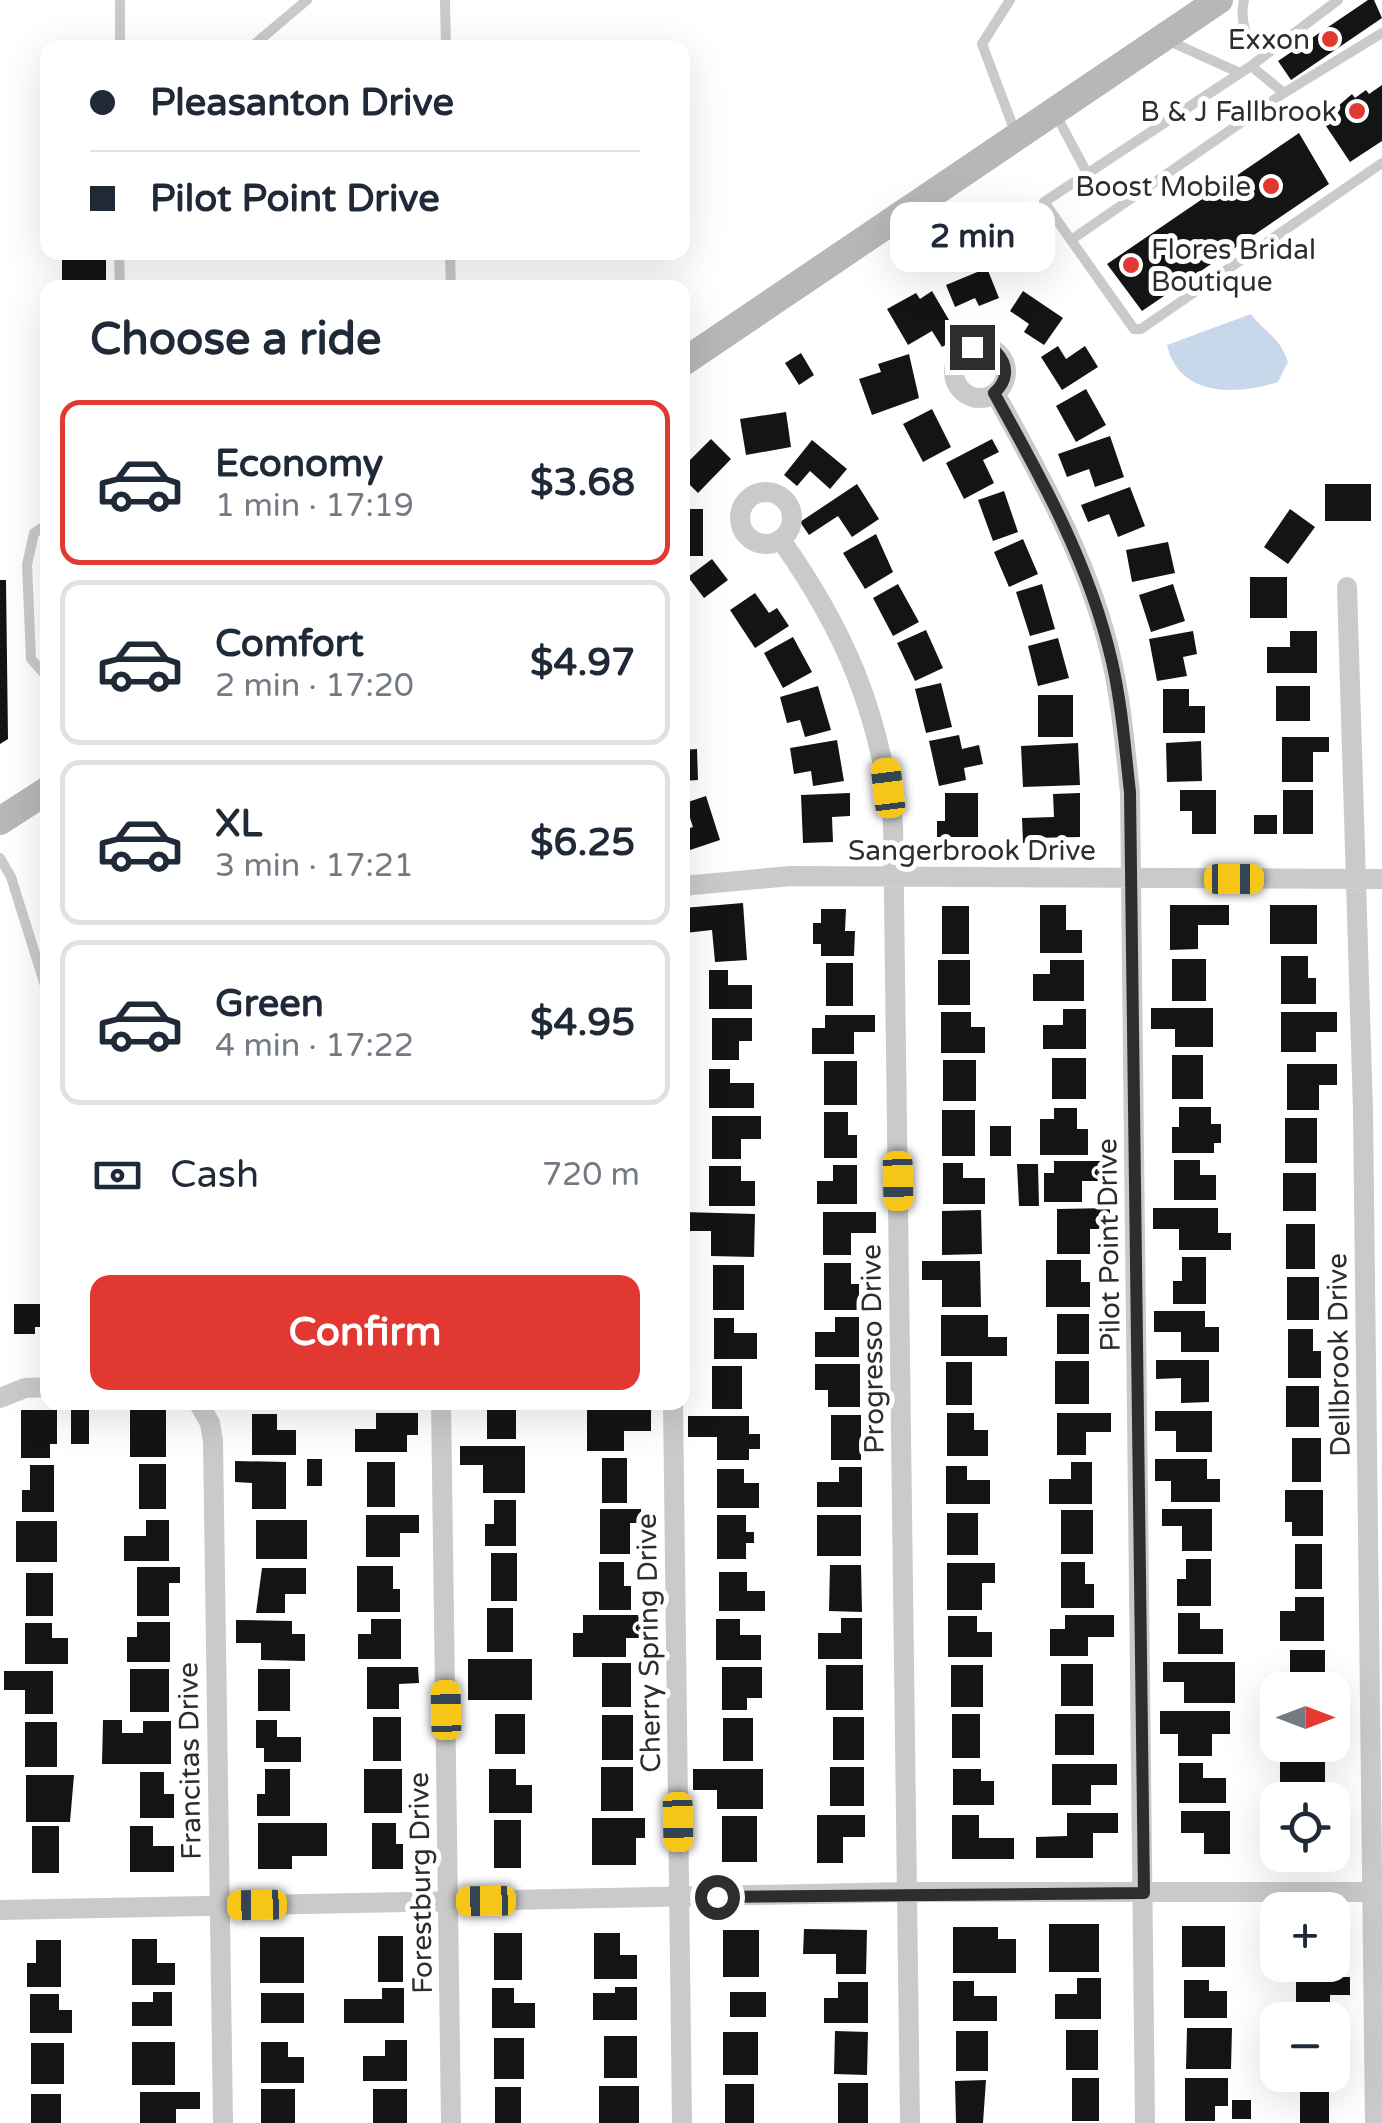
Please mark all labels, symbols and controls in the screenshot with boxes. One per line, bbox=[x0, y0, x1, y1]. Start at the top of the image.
place label: Exxon bbox=[1228, 23, 1310, 57]
marker: Exxon bbox=[1319, 28, 1341, 50]
text: Pleasanton Drive bbox=[150, 80, 454, 126]
place label: B & J Fallbrook bbox=[1140, 95, 1337, 129]
marker: B & J Fallbrook bbox=[1346, 100, 1368, 122]
place label: Boost Mobile bbox=[1075, 170, 1251, 204]
marker: Boost Mobile bbox=[1260, 175, 1282, 197]
text: Pilot Point Drive bbox=[150, 176, 440, 222]
callout: 2 min bbox=[890, 202, 1054, 272]
text: 2 min bbox=[930, 218, 1015, 256]
place label: Flores Bridal Boutique bbox=[1151, 233, 1316, 299]
marker: Flores Bridal Boutique bbox=[1120, 254, 1142, 276]
text: Choose a ride bbox=[90, 313, 381, 367]
route end bbox=[950, 325, 995, 370]
icon: car bbox=[95, 438, 185, 528]
text: Economy bbox=[215, 441, 383, 487]
text: $3.68 bbox=[530, 460, 635, 506]
text: 1 min · 17:19 bbox=[215, 487, 414, 525]
icon: car bbox=[95, 618, 185, 708]
text: Comfort bbox=[215, 621, 364, 667]
text: $4.97 bbox=[530, 640, 635, 686]
text: 2 min · 17:20 bbox=[215, 667, 414, 705]
car bbox=[869, 756, 907, 820]
icon: car bbox=[95, 798, 185, 888]
text: XL bbox=[215, 801, 262, 847]
text: $6.25 bbox=[530, 820, 635, 866]
street label: Sangerbrook Drive bbox=[848, 834, 1096, 868]
text: 3 min · 17:21 bbox=[215, 847, 414, 885]
car bbox=[1204, 864, 1264, 894]
icon: car bbox=[95, 978, 185, 1068]
text: Green bbox=[215, 981, 324, 1027]
text: $4.95 bbox=[530, 1000, 635, 1046]
text: 4 min · 17:22 bbox=[215, 1027, 414, 1065]
street label: Pilot Point Drive bbox=[1090, 1138, 1128, 1352]
icon: cash bbox=[90, 1148, 145, 1203]
car bbox=[882, 1151, 914, 1211]
text: Cash bbox=[170, 1152, 259, 1198]
text: 720 m bbox=[542, 1156, 640, 1194]
street label: Progresso Drive bbox=[854, 1244, 892, 1454]
street label: Dellbrook Drive bbox=[1320, 1253, 1358, 1457]
button: Confirm bbox=[90, 1275, 640, 1390]
street label: Cherry Spring Drive bbox=[630, 1513, 668, 1773]
street label: Francitas Drive bbox=[171, 1662, 209, 1860]
north arrow bbox=[1260, 1672, 1350, 1762]
map controls bbox=[1260, 1672, 1350, 2092]
car bbox=[430, 1680, 462, 1740]
street label: Forestburg Drive bbox=[402, 1772, 440, 1994]
button: locate bbox=[1260, 1782, 1350, 1872]
car bbox=[662, 1792, 694, 1852]
route start bbox=[695, 1875, 740, 1920]
car bbox=[456, 1885, 516, 1917]
car bbox=[227, 1889, 287, 1921]
button: + bbox=[1260, 1892, 1350, 1982]
button: − bbox=[1260, 2002, 1350, 2092]

